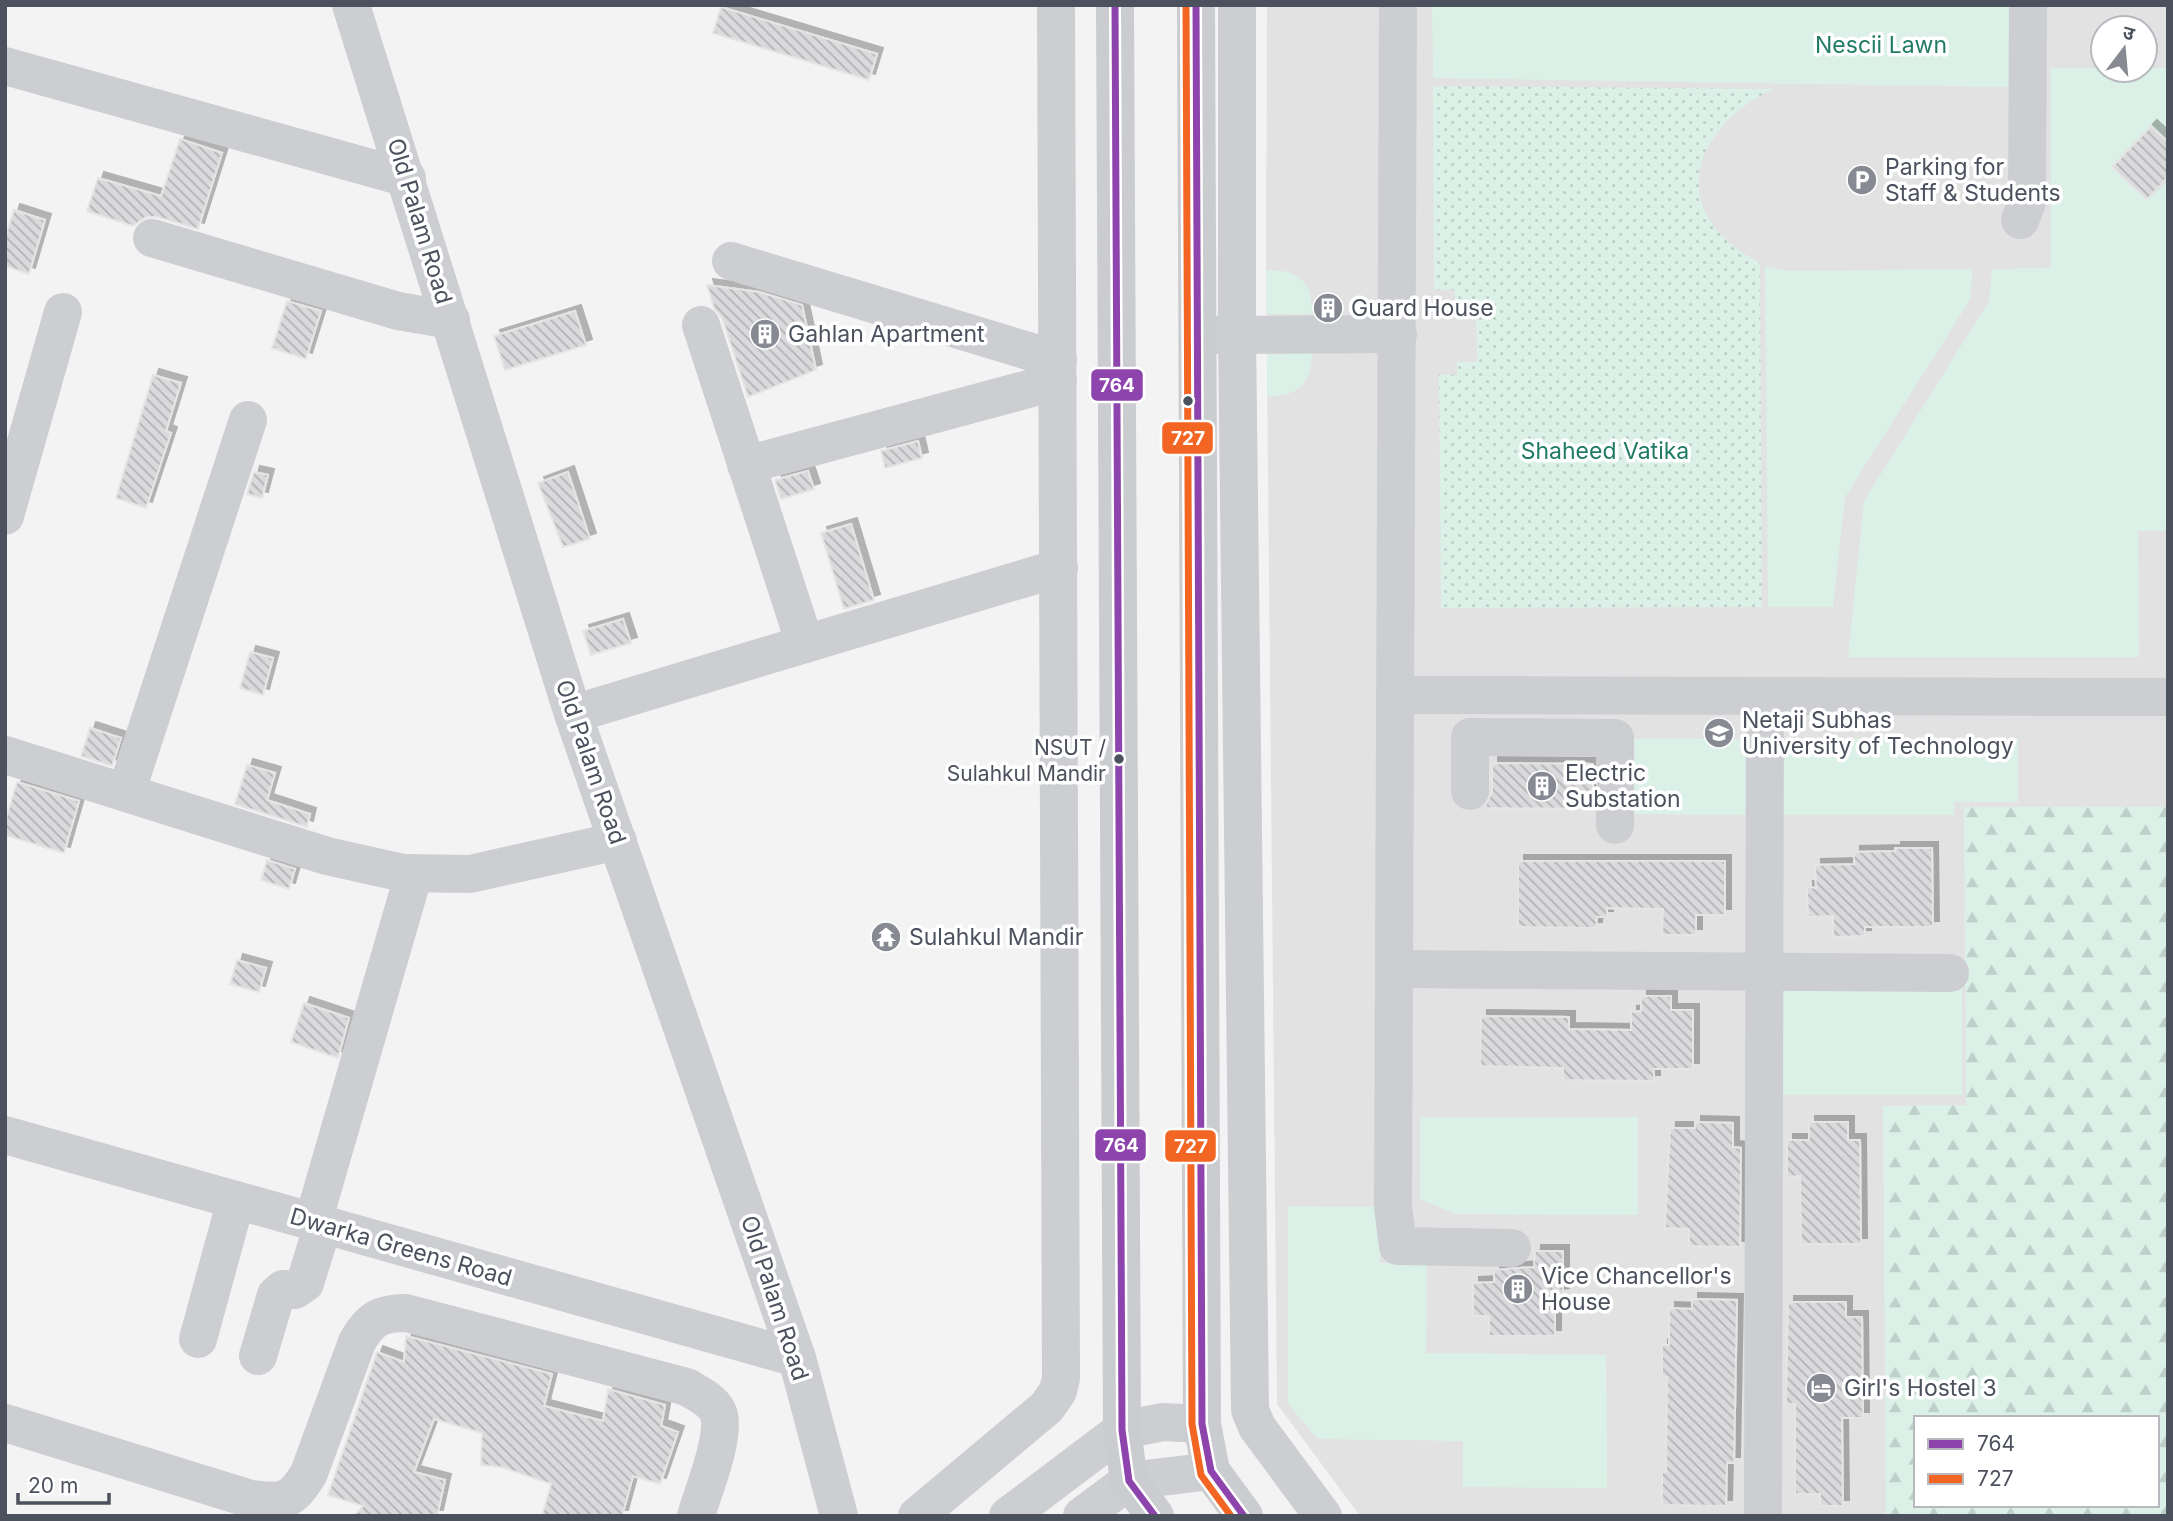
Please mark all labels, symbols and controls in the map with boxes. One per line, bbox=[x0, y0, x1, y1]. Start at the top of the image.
north arrow bbox=[2089, 14, 2159, 84]
text: उ bbox=[2120, 21, 2138, 46]
park label: Nescii Lawn bbox=[1815, 31, 1947, 59]
street label: Old Palam Road bbox=[381, 135, 459, 307]
place label: Parking for Staff & Students bbox=[1885, 153, 2061, 207]
parking icon: Parking for Staff & Students bbox=[1845, 163, 1879, 197]
building icon: Guard House bbox=[1311, 291, 1345, 325]
place label: Guard House bbox=[1351, 294, 1494, 322]
building icon: Gahlan Apartment bbox=[748, 317, 782, 351]
place label: Gahlan Apartment bbox=[788, 320, 985, 348]
line badge: 764 bbox=[1090, 368, 1144, 402]
text: 764 bbox=[1099, 374, 1135, 397]
unlabelled marker bbox=[1181, 394, 1195, 408]
line badge: 727 bbox=[1161, 421, 1214, 455]
text: 727 bbox=[1171, 427, 1205, 450]
park label: Shaheed Vatika bbox=[1521, 437, 1689, 465]
street label: Old Palam Road bbox=[550, 676, 632, 848]
place label: Netaji Subhas University of Technology bbox=[1742, 706, 2014, 760]
school or university icon: Netaji Subhas University of Technology bbox=[1702, 716, 1736, 750]
place label: NSUT / Sulahkul Mandir bbox=[947, 735, 1106, 786]
marker: NSUT / Sulahkul Mandir bbox=[1112, 752, 1126, 766]
place label: Electric Substation bbox=[1565, 759, 1681, 813]
building icon: Electric Substation bbox=[1525, 769, 1559, 803]
temple icon: Sulahkul Mandir bbox=[869, 920, 903, 954]
place label: Sulahkul Mandir bbox=[909, 923, 1084, 951]
line badge: 764 bbox=[1094, 1128, 1147, 1162]
line badge: 727 bbox=[1164, 1129, 1217, 1163]
text: 764 bbox=[1103, 1134, 1139, 1157]
text: 727 bbox=[1174, 1135, 1208, 1158]
street label: Dwarka Greens Road bbox=[287, 1202, 515, 1292]
street label: Old Palam Road bbox=[735, 1212, 815, 1384]
place label: Vice Chancellor's House bbox=[1541, 1262, 1732, 1316]
building icon: Vice Chancellor's House bbox=[1501, 1272, 1535, 1306]
hotel icon: Girl's Hostel 3 bbox=[1804, 1371, 1838, 1405]
place label: Girl's Hostel 3 bbox=[1844, 1374, 1997, 1402]
legend bbox=[1914, 1416, 2159, 1507]
text: 764 bbox=[1977, 1431, 2015, 1456]
scale bar bbox=[18, 1462, 108, 1506]
text: 727 bbox=[1977, 1466, 2014, 1491]
text: 20 m bbox=[28, 1473, 78, 1498]

